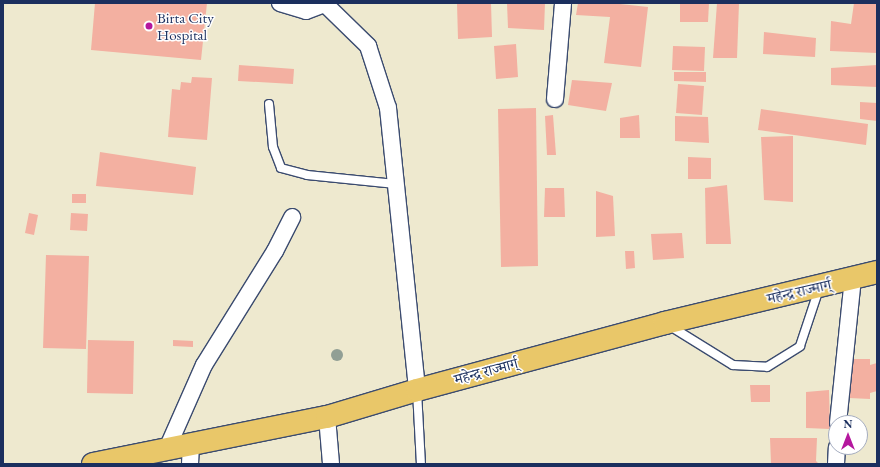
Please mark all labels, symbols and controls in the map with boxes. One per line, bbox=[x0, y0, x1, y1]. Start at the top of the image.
place label: Birta City Hospital bbox=[157, 8, 214, 43]
marker: Birta City Hospital bbox=[144, 21, 154, 31]
street label: महेन्द्र राज्मार्ग् bbox=[765, 275, 833, 307]
street label: महेन्द्र राज्मार्ग् bbox=[452, 354, 520, 388]
north arrow bbox=[828, 415, 868, 455]
text: N bbox=[844, 417, 852, 431]

